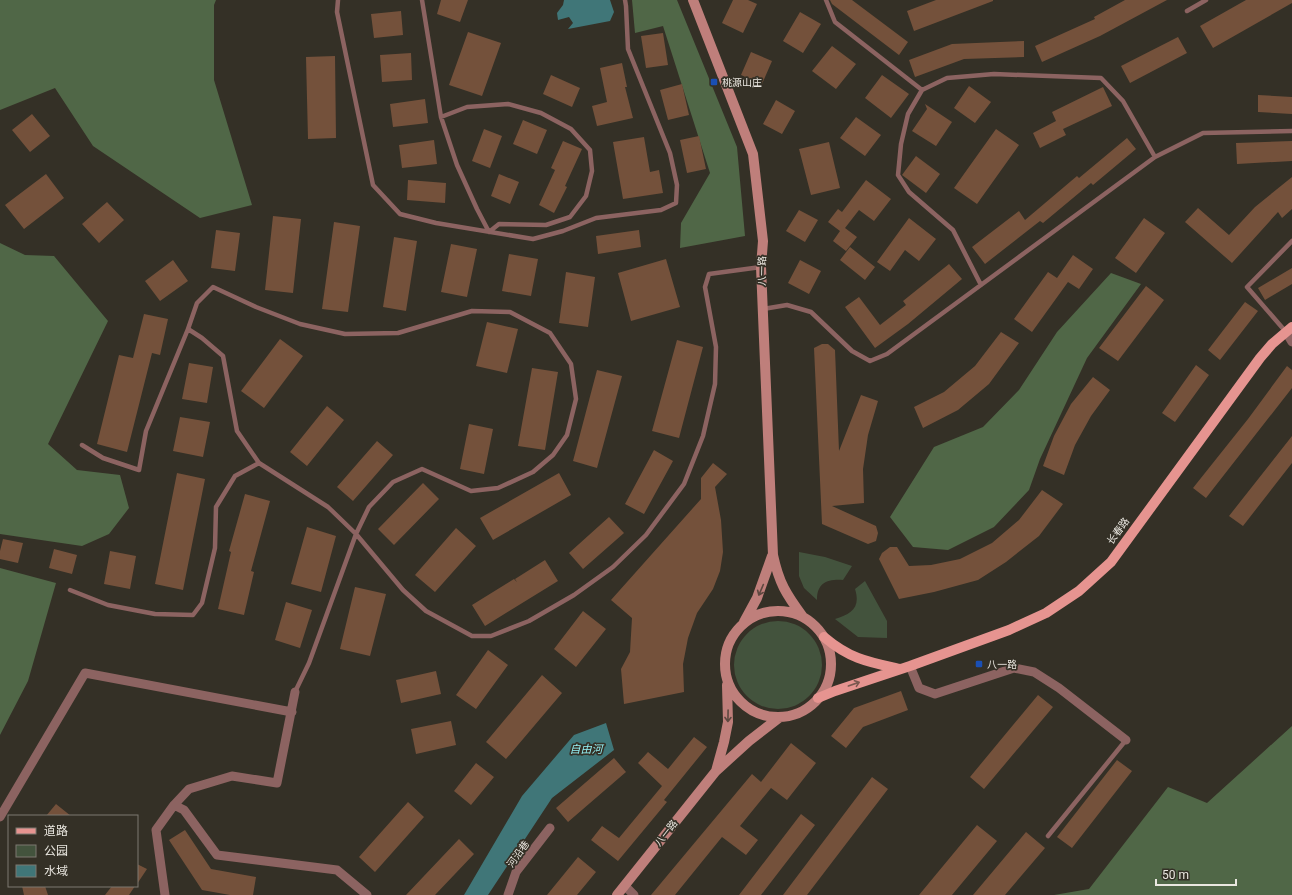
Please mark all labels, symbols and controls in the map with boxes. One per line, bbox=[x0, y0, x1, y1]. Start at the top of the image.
marker: 桃源山庄 bbox=[709, 77, 719, 87]
place label: 桃源山庄 bbox=[722, 77, 762, 88]
street label: 八一路 bbox=[756, 256, 768, 286]
street label: 长春路 bbox=[1105, 516, 1131, 546]
one-way arrow bbox=[756, 583, 764, 595]
marker: 八一路 bbox=[974, 659, 984, 669]
place label: 八一路 bbox=[987, 659, 1017, 670]
one-way arrow bbox=[848, 680, 860, 688]
one-way arrow bbox=[724, 709, 732, 722]
water label: 自由河 bbox=[570, 743, 604, 756]
legend bbox=[8, 815, 138, 887]
street label: 八一路 bbox=[652, 818, 680, 848]
text: 道路 bbox=[44, 824, 68, 838]
street label: 河沿巷 bbox=[505, 839, 531, 869]
text: 公园 bbox=[44, 844, 68, 858]
scale bar bbox=[1156, 861, 1236, 887]
text: 水域 bbox=[44, 864, 68, 878]
text: 50 m bbox=[1162, 868, 1189, 882]

